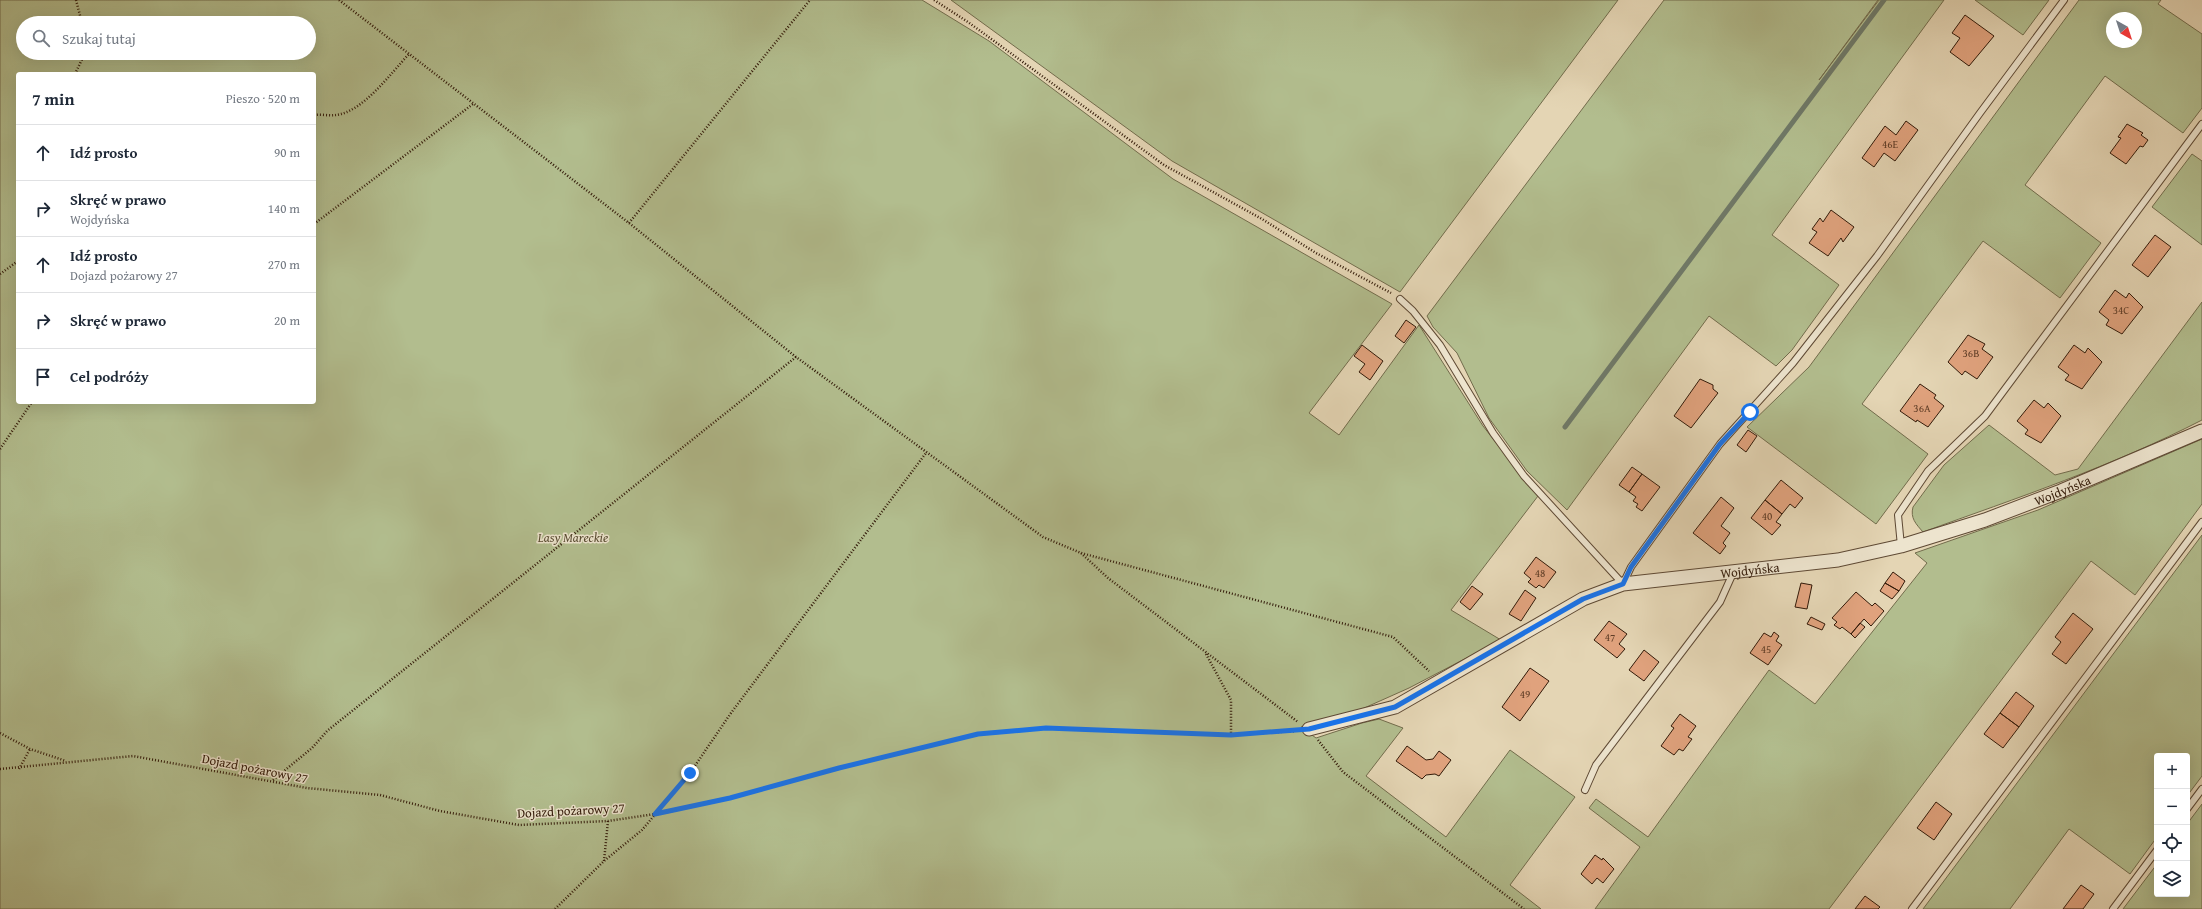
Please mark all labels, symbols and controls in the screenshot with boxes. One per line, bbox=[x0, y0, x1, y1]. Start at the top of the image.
north arrow bbox=[2106, 12, 2142, 48]
search box bbox=[16, 16, 316, 60]
icon: search bbox=[30, 27, 52, 49]
text: Szukaj tutaj bbox=[62, 28, 136, 49]
text: 7 min bbox=[32, 86, 74, 111]
text: Pieszo · 520 m bbox=[226, 89, 300, 108]
house number: 46E bbox=[1882, 136, 1899, 152]
icon: ahead bbox=[32, 142, 54, 164]
text: Idź prosto bbox=[70, 142, 137, 163]
text: 90 m bbox=[274, 143, 300, 162]
text: Skręć w prawo bbox=[70, 189, 166, 210]
icon: right bbox=[32, 198, 54, 220]
text: 140 m bbox=[268, 199, 300, 218]
text: Wojdyńska bbox=[70, 210, 129, 229]
text: Idź prosto bbox=[70, 245, 137, 266]
icon: ahead bbox=[32, 254, 54, 276]
text: 270 m bbox=[268, 255, 300, 274]
text: Dojazd pożarowy 27 bbox=[70, 266, 178, 285]
house number: 34C bbox=[2113, 302, 2129, 318]
icon: right bbox=[32, 310, 54, 332]
text: Skręć w prawo bbox=[70, 310, 166, 331]
text: 20 m bbox=[274, 311, 300, 330]
house number: 36B bbox=[1963, 345, 1979, 361]
icon: arrive bbox=[32, 366, 54, 388]
text: Cel podróży bbox=[70, 366, 149, 387]
house number: 36A bbox=[1913, 400, 1931, 416]
route start bbox=[1741, 403, 1759, 421]
street label: Wojdyńska bbox=[2032, 470, 2094, 510]
house number: 40 bbox=[1762, 508, 1772, 524]
park label: Lasy Mareckie bbox=[537, 528, 608, 547]
street label: Wojdyńska bbox=[1719, 558, 1781, 583]
house number: 48 bbox=[1535, 565, 1545, 581]
house number: 47 bbox=[1605, 629, 1615, 645]
house number: 45 bbox=[1761, 641, 1771, 657]
house number: 49 bbox=[1520, 686, 1530, 702]
street label: Dojazd pożarowy 27 bbox=[200, 749, 310, 788]
map controls bbox=[2154, 753, 2190, 897]
button: + bbox=[2154, 753, 2190, 789]
route end bbox=[681, 764, 699, 782]
button: − bbox=[2154, 789, 2190, 825]
street label: Dojazd pożarowy 27 bbox=[517, 798, 625, 823]
button: locate bbox=[2154, 825, 2190, 861]
button: layers bbox=[2154, 861, 2190, 897]

